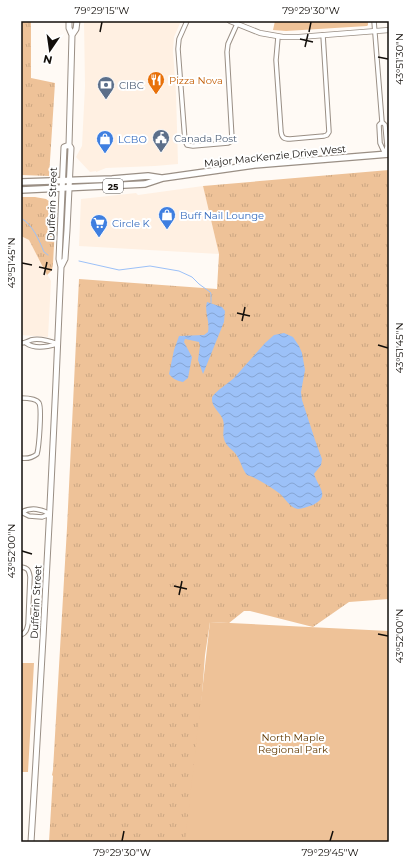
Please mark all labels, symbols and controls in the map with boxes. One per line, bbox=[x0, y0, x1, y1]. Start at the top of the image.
text: 79°29'15"W bbox=[75, 4, 129, 17]
text: 79°29'30"W bbox=[282, 4, 340, 17]
north arrow bbox=[30, 30, 70, 70]
text: 43°51'30"N bbox=[393, 33, 406, 85]
text: N bbox=[42, 52, 54, 68]
restaurant icon: Pizza Nova bbox=[146, 70, 166, 95]
place label: Pizza Nova bbox=[169, 74, 223, 87]
bank icon: CIBC bbox=[96, 75, 116, 100]
place label: CIBC bbox=[119, 79, 144, 92]
public building icon: Canada Post bbox=[151, 128, 171, 153]
shop icon: LCBO bbox=[95, 129, 115, 154]
place label: Canada Post bbox=[174, 132, 237, 145]
place label: LCBO bbox=[118, 133, 147, 146]
street label: Major MacKenzie Drive West bbox=[203, 142, 347, 170]
street label: Dufferin Street bbox=[44, 167, 60, 241]
road number: 25 bbox=[103, 179, 123, 193]
shop icon: Buff Nail Lounge bbox=[157, 205, 177, 230]
place label: Buff Nail Lounge bbox=[180, 209, 264, 222]
supermarket icon: Circle K bbox=[89, 213, 109, 238]
place label: Circle K bbox=[112, 217, 151, 230]
text: 43°51'45"N bbox=[5, 237, 18, 289]
text: 43°51'45"N bbox=[393, 322, 406, 374]
text: 43°52'00"N bbox=[5, 524, 18, 578]
street label: Dufferin Street bbox=[28, 565, 44, 639]
text: 43°52'00"N bbox=[393, 609, 406, 663]
park label: North Maple Regional Park bbox=[258, 731, 328, 756]
text: 79°29'30"W bbox=[93, 846, 151, 859]
text: 79°29'45"W bbox=[301, 846, 359, 859]

